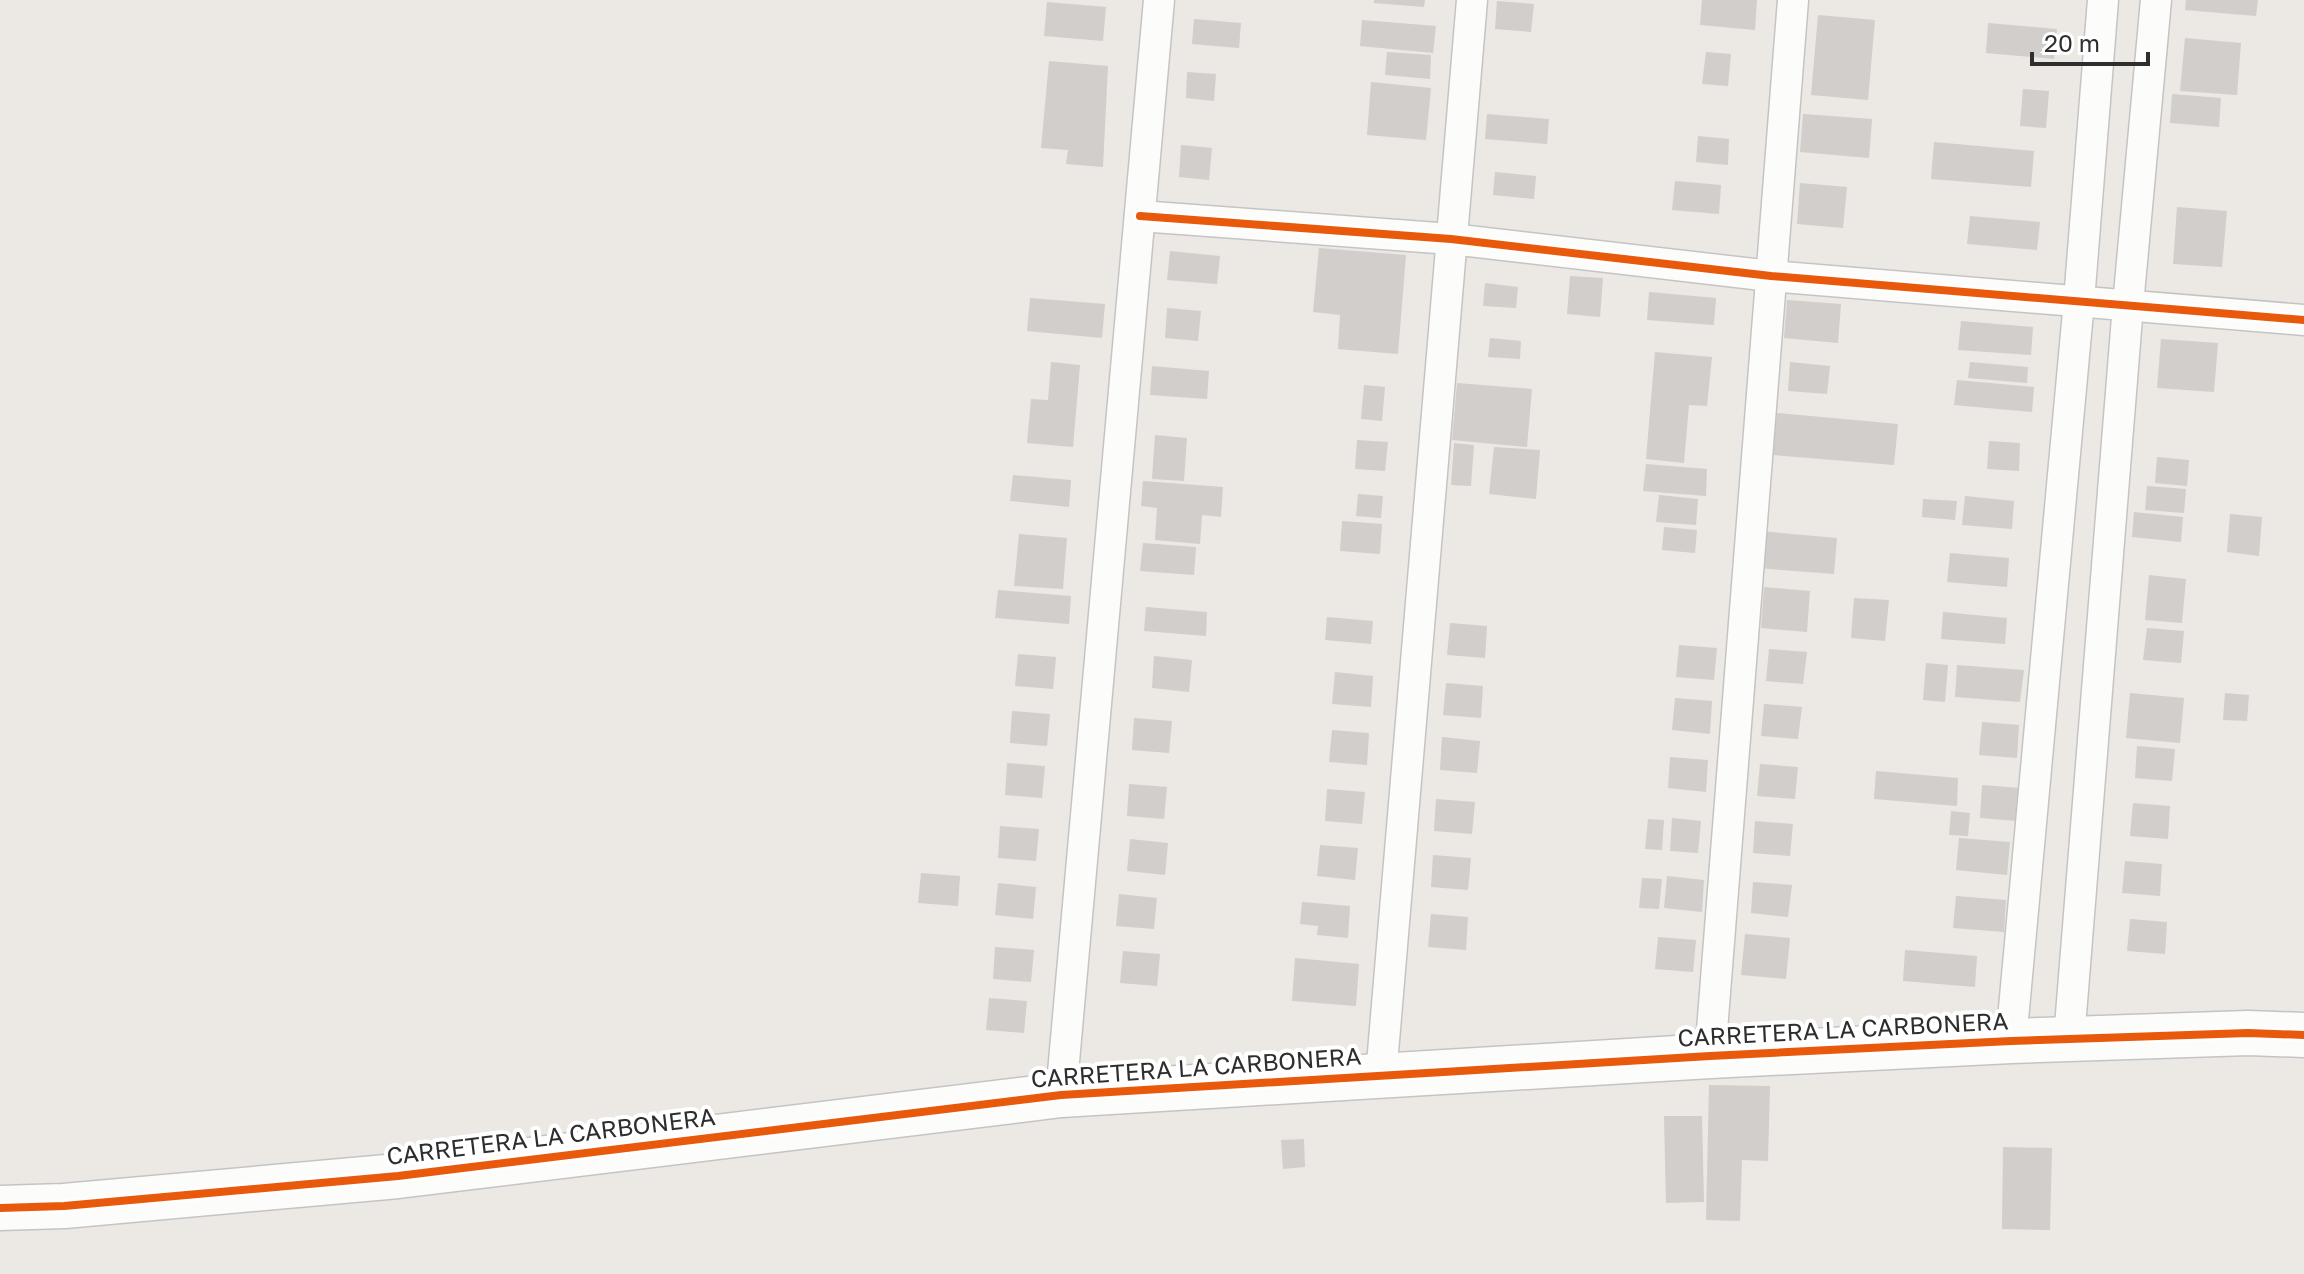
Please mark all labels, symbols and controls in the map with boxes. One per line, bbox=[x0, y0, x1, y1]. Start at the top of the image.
scale bar bbox=[2032, 16, 2148, 66]
text: 20 m bbox=[2044, 28, 2100, 57]
street label: CARRETERA LA CARBONERA bbox=[1677, 1005, 2009, 1052]
street label: CARRETERA LA CARBONERA bbox=[1030, 1040, 1362, 1093]
street label: CARRETERA LA CARBONERA bbox=[385, 1101, 717, 1170]

